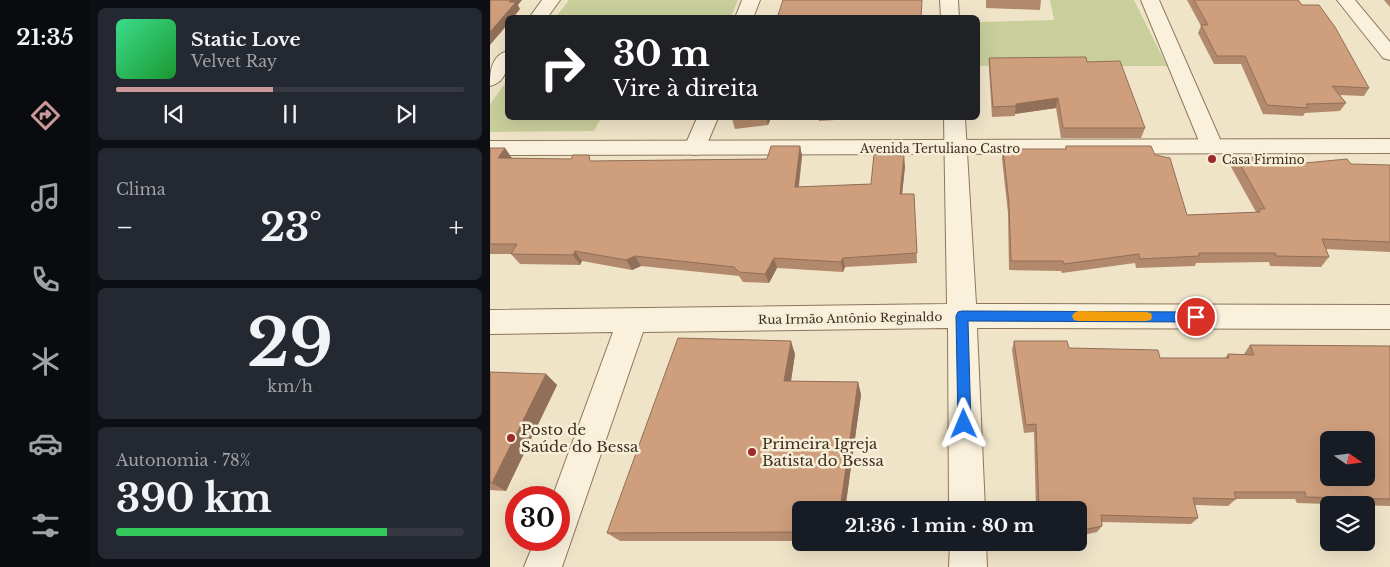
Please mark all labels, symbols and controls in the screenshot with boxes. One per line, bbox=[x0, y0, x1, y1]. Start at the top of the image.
text: 21:35 bbox=[16, 24, 74, 51]
text: Static Love bbox=[191, 28, 301, 51]
text: 30 m bbox=[613, 32, 710, 75]
icon: right bbox=[530, 35, 595, 100]
text: Velvet Ray bbox=[191, 51, 277, 71]
text: Vire à direita bbox=[613, 75, 758, 102]
icon: directions bbox=[28, 98, 63, 133]
icon: previous bbox=[160, 100, 188, 128]
icon: pause bbox=[276, 100, 304, 128]
icon: next bbox=[392, 100, 420, 128]
street label: Avenida Tertuliano Castro bbox=[859, 141, 1020, 156]
place label: Casa Firmino bbox=[1222, 152, 1305, 167]
marker: Casa Firmino bbox=[1206, 153, 1218, 165]
text: Clima bbox=[116, 179, 166, 199]
icon: music bbox=[28, 180, 63, 215]
text: 23° bbox=[260, 204, 322, 251]
text: − bbox=[116, 210, 134, 245]
text: + bbox=[449, 210, 464, 245]
icon: phone bbox=[28, 262, 63, 297]
pin bbox=[1175, 296, 1217, 338]
text: 29 bbox=[247, 303, 333, 384]
icon: arrive bbox=[1182, 303, 1210, 331]
street label: Rua Irmão Antônio Reginaldo bbox=[758, 309, 942, 327]
icon: climate bbox=[28, 344, 63, 379]
text: km/h bbox=[267, 376, 313, 396]
position arrow bbox=[937, 397, 989, 449]
place label: Posto de Saúde do Bessa bbox=[521, 420, 639, 456]
icon: car bbox=[28, 426, 63, 461]
north arrow bbox=[1320, 431, 1375, 486]
map controls bbox=[1320, 431, 1375, 551]
marker: Posto de Saúde do Bessa bbox=[505, 432, 517, 444]
place label: Primeira Igreja Batista do Bessa bbox=[762, 434, 884, 470]
marker: Primeira Igreja Batista do Bessa bbox=[746, 446, 758, 458]
text: Autonomia · 78% bbox=[116, 450, 250, 470]
text: 390 km bbox=[116, 475, 272, 522]
speed limit sign: 30 bbox=[505, 486, 570, 551]
button: layers bbox=[1320, 496, 1375, 551]
icon: filters bbox=[28, 508, 63, 543]
text: 21:36 · 1 min · 80 m bbox=[845, 514, 1034, 537]

